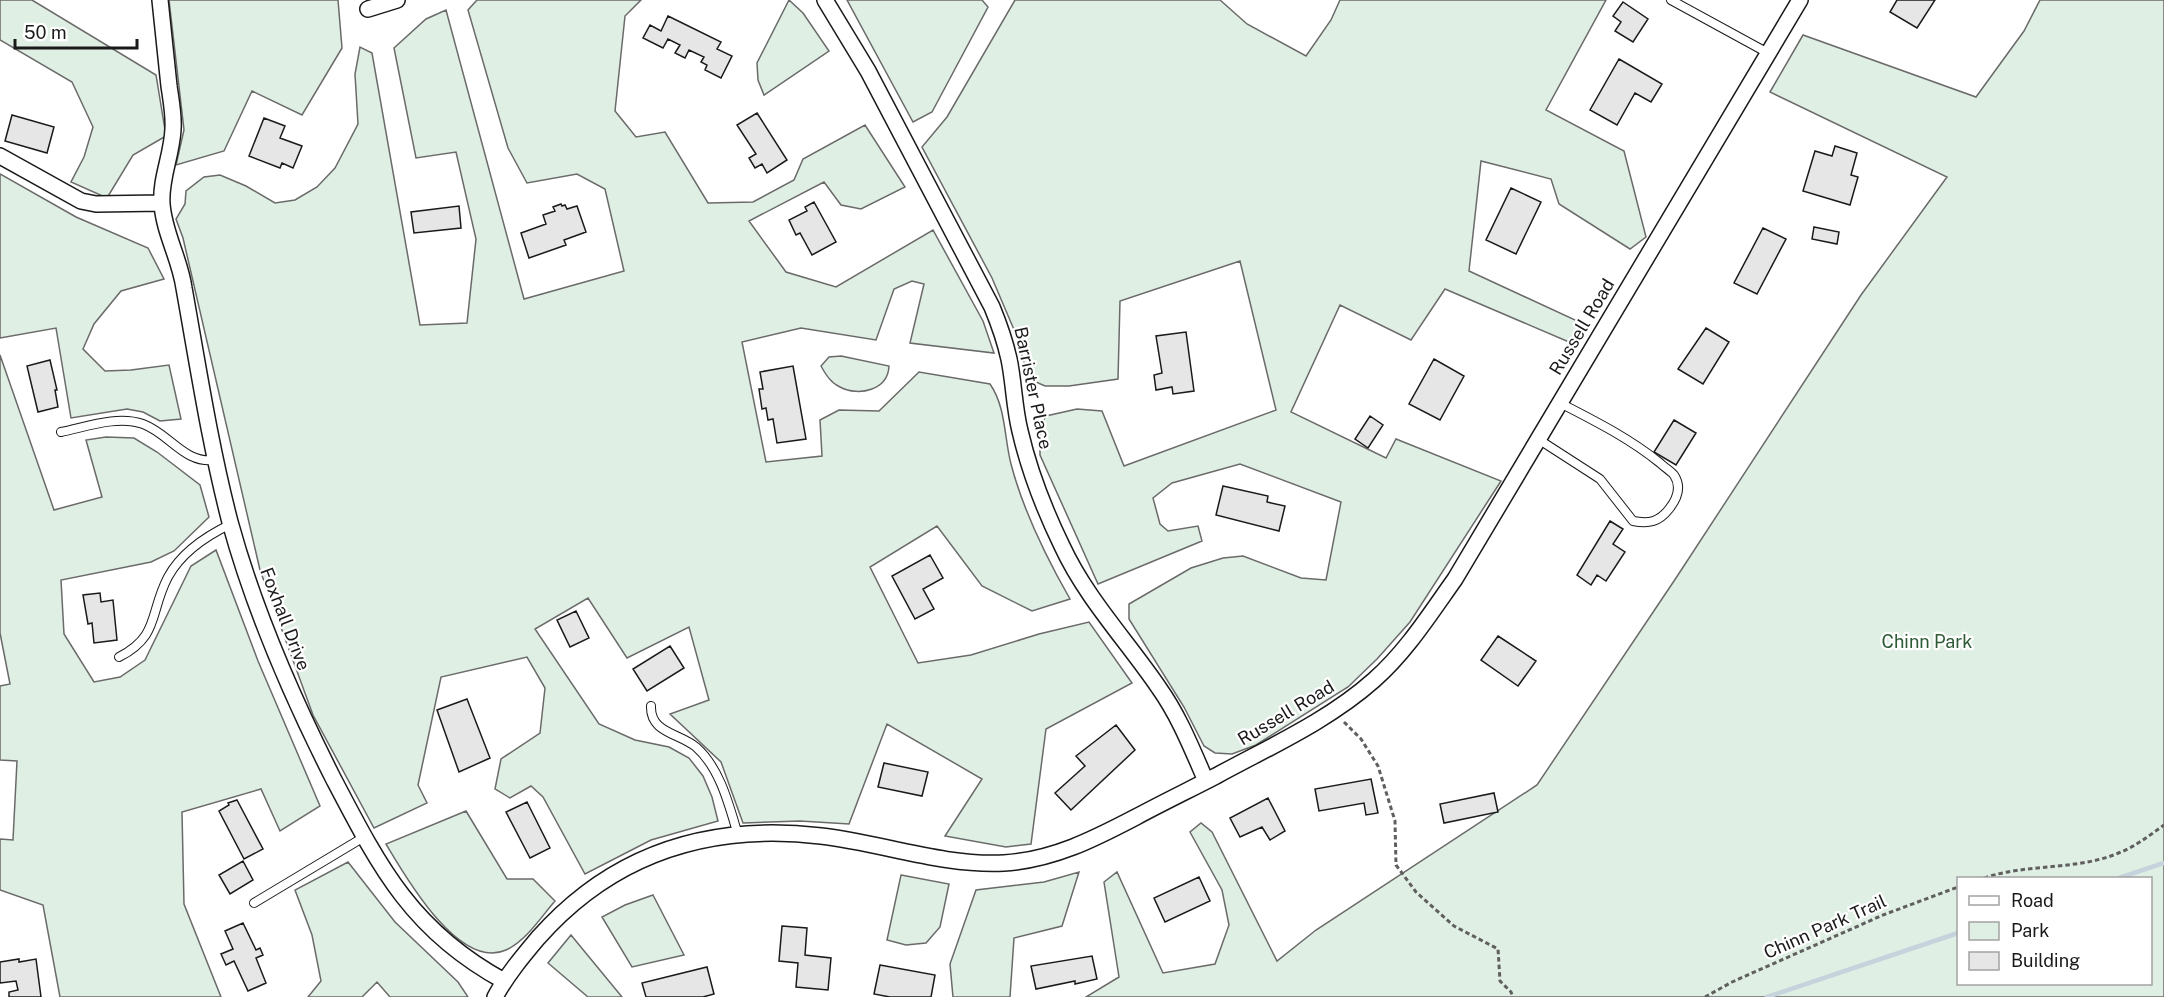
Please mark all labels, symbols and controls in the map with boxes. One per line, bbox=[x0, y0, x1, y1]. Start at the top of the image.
scale bar bbox=[15, 12, 136, 50]
text: 50 m bbox=[24, 22, 67, 43]
street label: Russell Road bbox=[1545, 275, 1619, 379]
street label: Barrister Place bbox=[1010, 325, 1057, 451]
street label: Foxhall Drive bbox=[256, 564, 315, 673]
park label: Chinn Park bbox=[1882, 631, 1972, 652]
street label: Russell Road bbox=[1234, 676, 1338, 750]
legend bbox=[1957, 877, 2152, 985]
street label: Chinn Park Trail bbox=[1760, 890, 1889, 963]
text: Road bbox=[2011, 890, 2054, 911]
text: Park bbox=[2011, 920, 2049, 941]
text: Building bbox=[2011, 950, 2080, 971]

